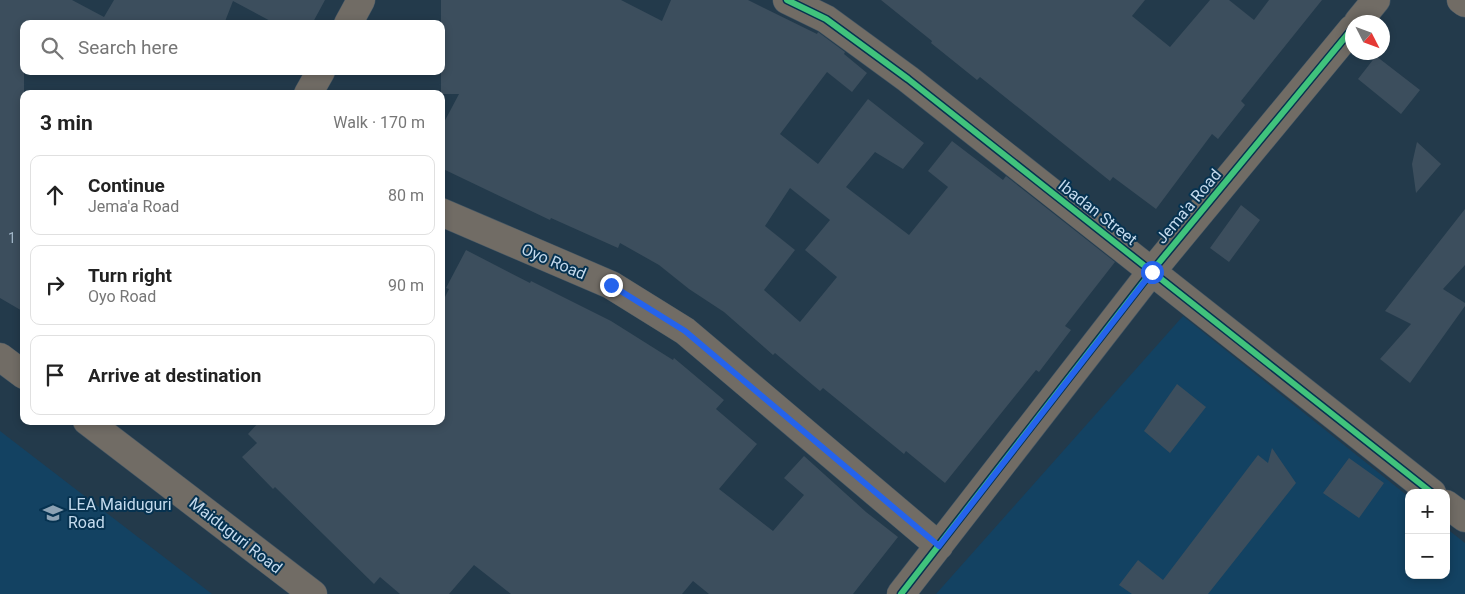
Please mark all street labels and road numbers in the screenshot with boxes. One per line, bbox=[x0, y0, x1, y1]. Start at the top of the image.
street label: Jema'a Road bbox=[1152, 165, 1225, 247]
street label: Ibadan Street bbox=[1054, 176, 1141, 249]
street label: Oyo Road bbox=[519, 239, 589, 284]
street label: Maiduguri Road bbox=[186, 493, 286, 577]

